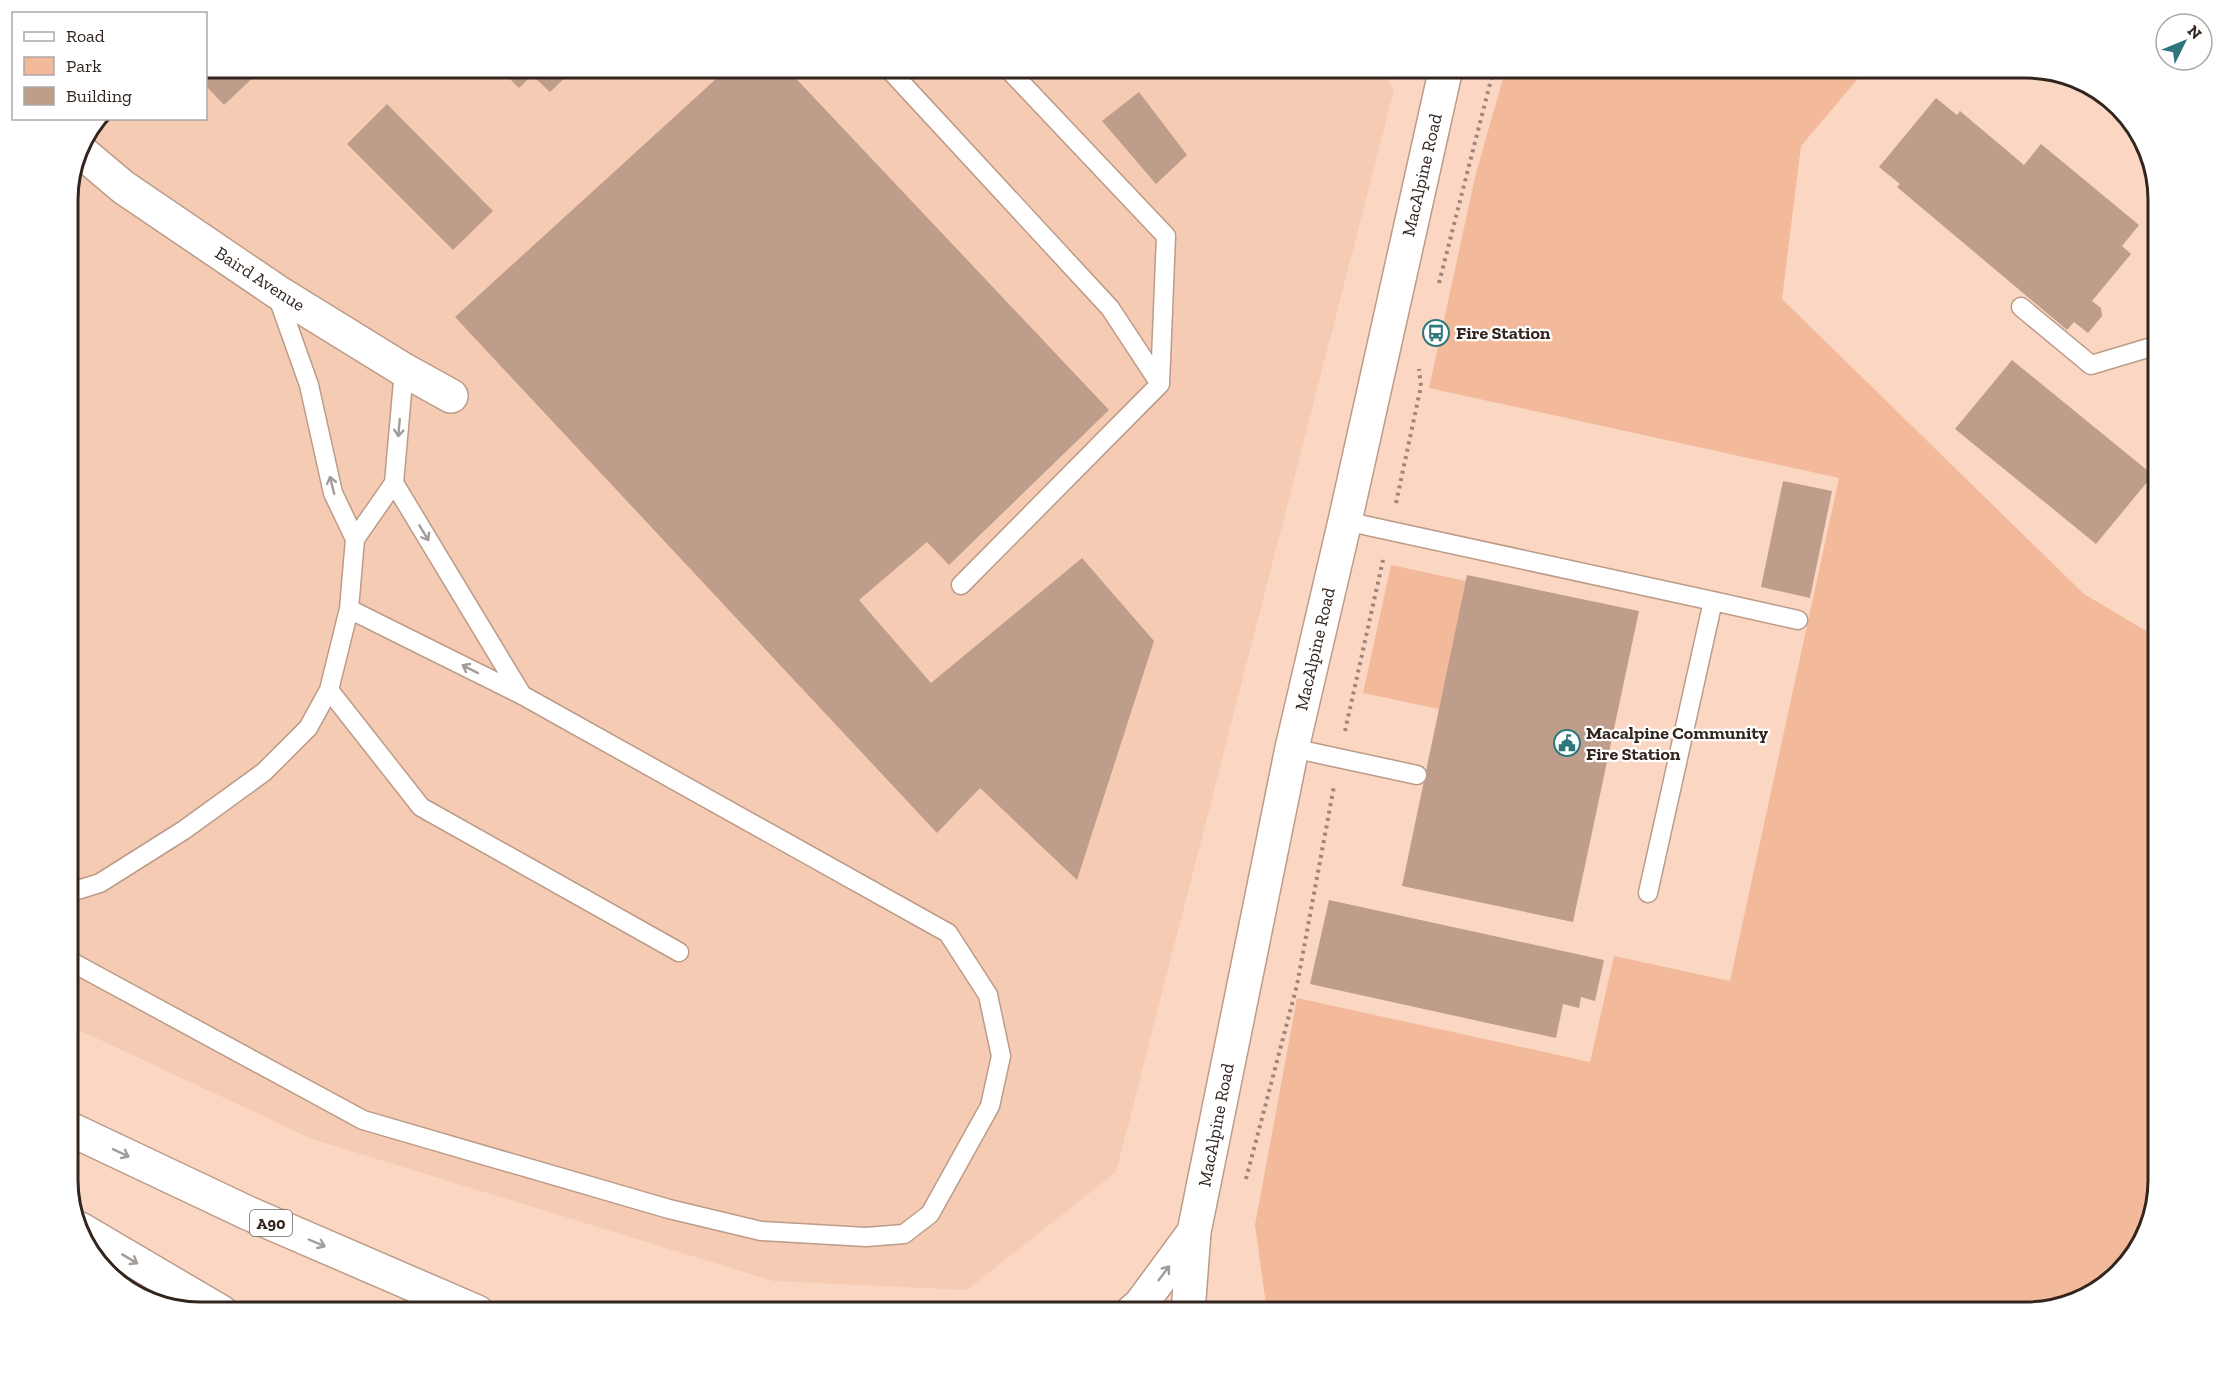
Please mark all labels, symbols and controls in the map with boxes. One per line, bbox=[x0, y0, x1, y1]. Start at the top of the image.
legend bbox=[12, 12, 207, 120]
north arrow bbox=[2154, 12, 2214, 72]
text: N bbox=[2184, 21, 2206, 43]
text: Road bbox=[66, 25, 105, 47]
text: Park bbox=[66, 55, 102, 77]
text: Building bbox=[66, 85, 132, 107]
street label: MacAlpine Road bbox=[1397, 111, 1447, 239]
street label: Baird Avenue bbox=[211, 242, 309, 316]
bus stop icon: Fire Station bbox=[1421, 318, 1451, 348]
place label: Fire Station bbox=[1456, 322, 1551, 344]
one-way arrow bbox=[393, 418, 404, 438]
one-way arrow bbox=[325, 476, 337, 495]
one-way arrow bbox=[418, 524, 430, 541]
street label: MacAlpine Road bbox=[1290, 585, 1340, 713]
one-way arrow bbox=[461, 663, 479, 674]
place label: Macalpine Community Fire Station bbox=[1586, 722, 1768, 765]
public building icon: Macalpine Community Fire Station bbox=[1552, 728, 1582, 758]
street label: MacAlpine Road bbox=[1193, 1061, 1239, 1189]
one-way arrow bbox=[111, 1148, 129, 1160]
road number: A90 bbox=[250, 1210, 292, 1236]
one-way arrow bbox=[307, 1238, 326, 1249]
one-way arrow bbox=[121, 1253, 138, 1265]
one-way arrow bbox=[1157, 1265, 1170, 1281]

